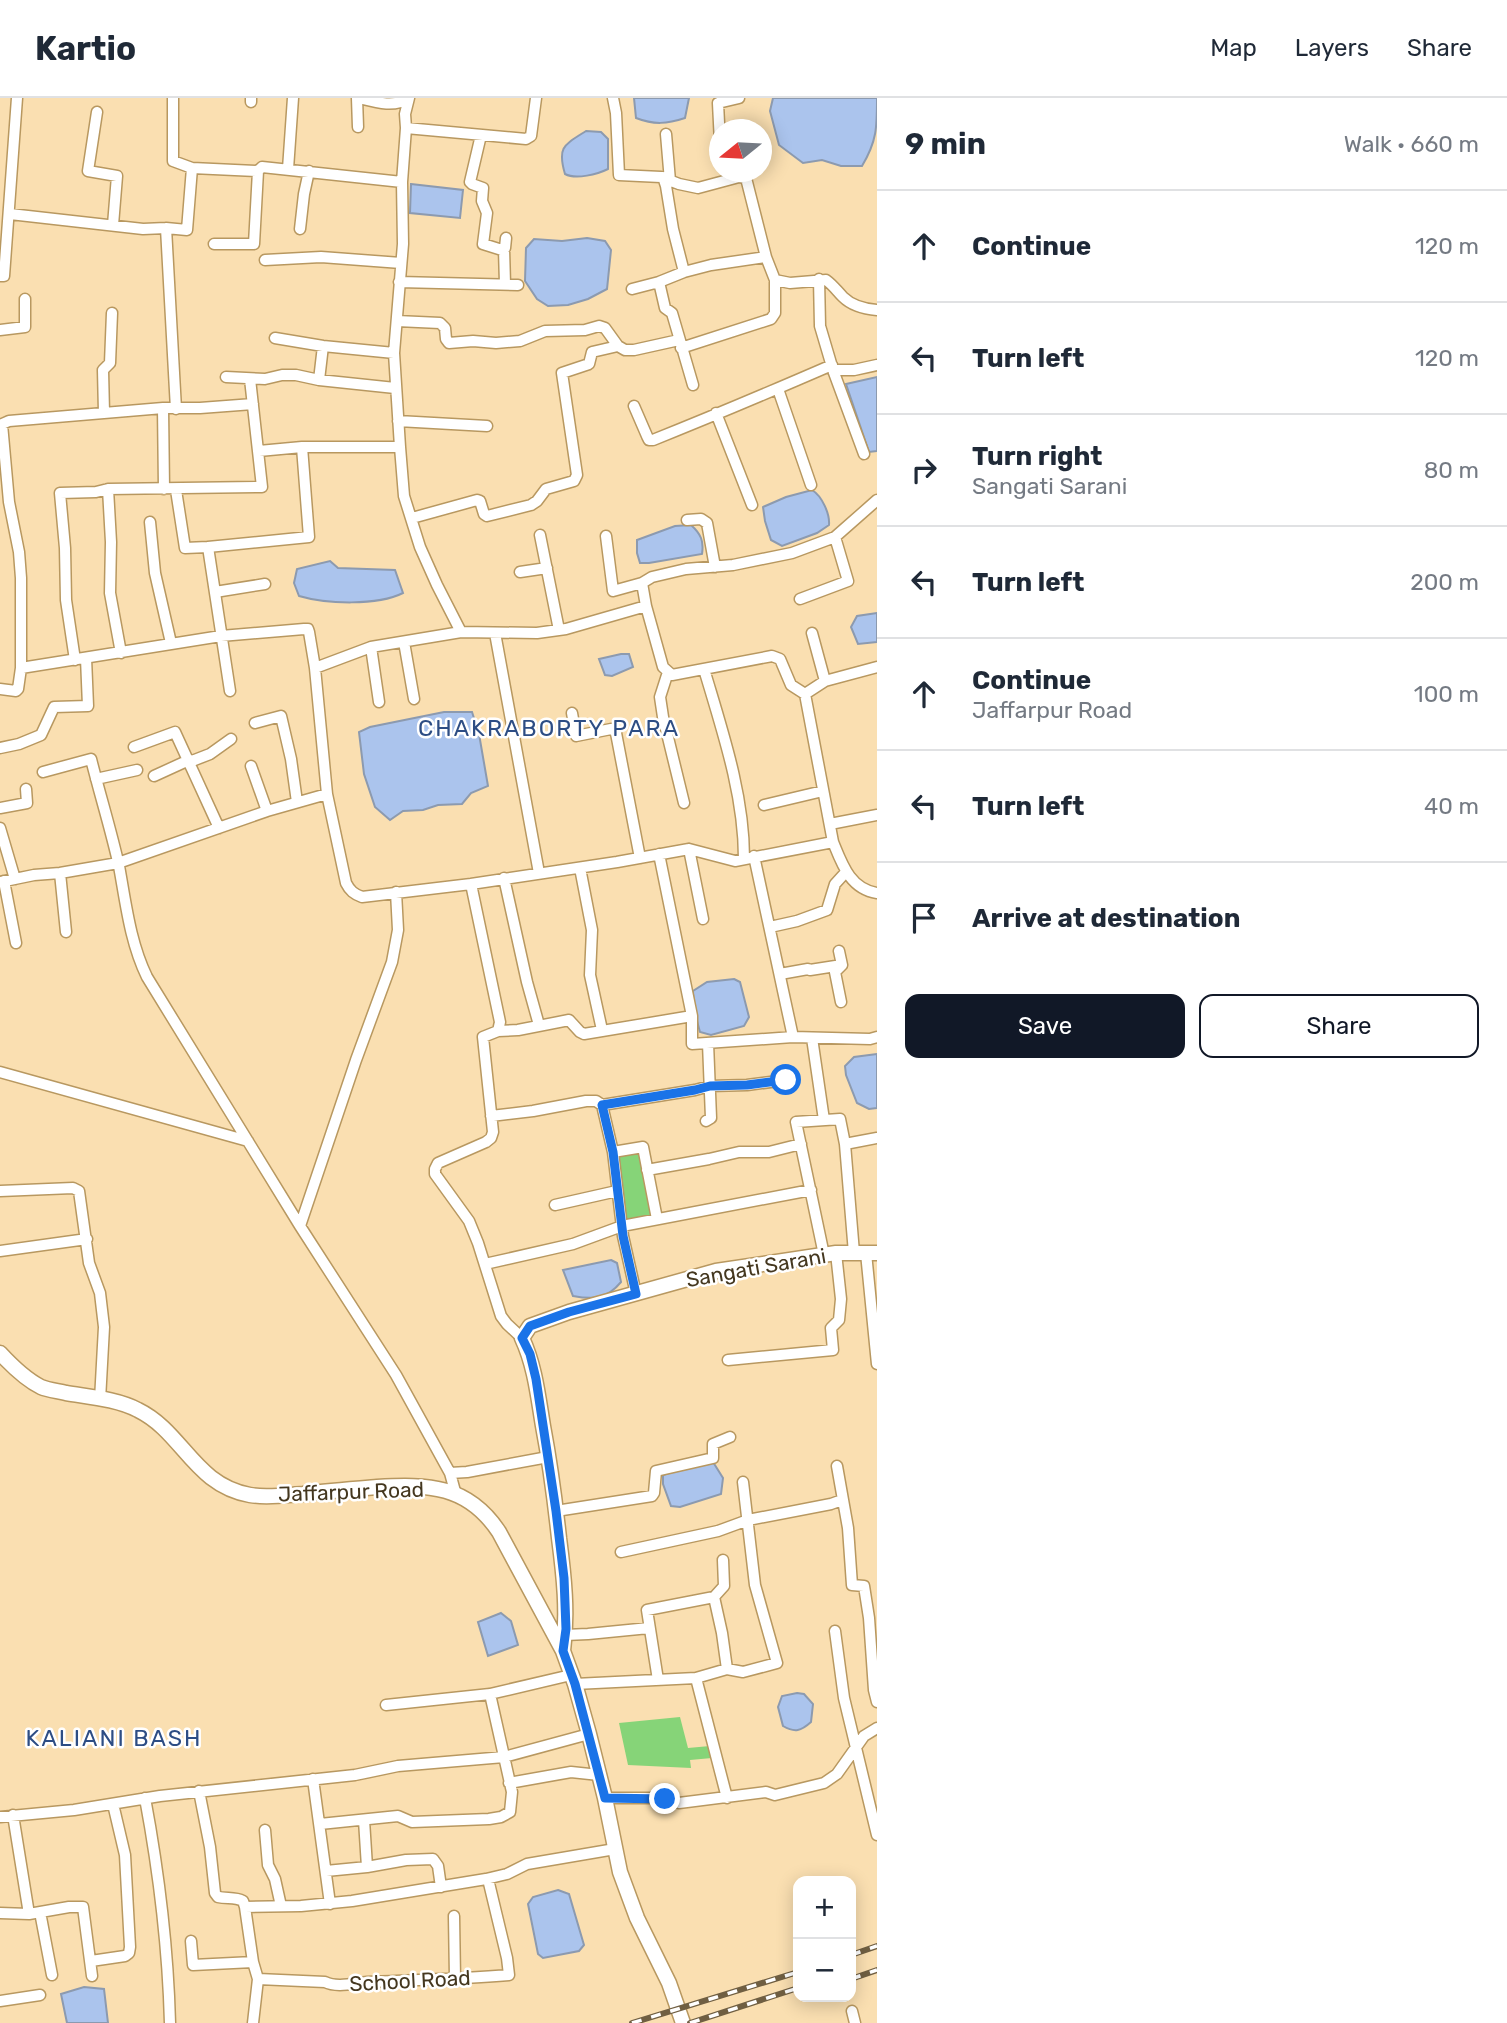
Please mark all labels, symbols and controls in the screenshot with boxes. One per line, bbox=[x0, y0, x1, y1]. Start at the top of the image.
text: Kartio bbox=[35, 29, 136, 68]
text: Map bbox=[1210, 34, 1257, 62]
text: Layers bbox=[1295, 34, 1369, 62]
text: Share bbox=[1407, 34, 1472, 62]
north arrow bbox=[709, 119, 772, 182]
text: 9 min bbox=[905, 126, 986, 162]
text: Walk · 660 m bbox=[1344, 130, 1479, 158]
icon: ahead bbox=[905, 227, 943, 265]
text: Continue bbox=[972, 231, 1091, 262]
text: 120 m bbox=[1415, 232, 1479, 260]
icon: left bbox=[905, 339, 943, 377]
text: Turn left bbox=[972, 343, 1084, 374]
text: 120 m bbox=[1415, 344, 1479, 372]
text: Turn right bbox=[972, 441, 1102, 472]
icon: right bbox=[905, 451, 943, 489]
text: 80 m bbox=[1424, 456, 1479, 484]
text: Sangati Sarani bbox=[972, 472, 1127, 500]
icon: left bbox=[905, 563, 943, 601]
text: Turn left bbox=[972, 567, 1084, 598]
text: 200 m bbox=[1410, 568, 1479, 596]
text: Continue bbox=[972, 665, 1091, 696]
icon: ahead bbox=[905, 675, 943, 713]
text: 100 m bbox=[1414, 680, 1479, 708]
text: Jaffarpur Road bbox=[972, 696, 1132, 724]
district label: CHAKRABORTY PARA bbox=[418, 714, 680, 742]
icon: left bbox=[905, 787, 943, 825]
text: Turn left bbox=[972, 791, 1084, 822]
text: 40 m bbox=[1424, 792, 1479, 820]
icon: arrive bbox=[905, 899, 943, 937]
text: Arrive at destination bbox=[972, 903, 1240, 934]
button: Save bbox=[905, 994, 1185, 1058]
button: Share bbox=[1199, 994, 1479, 1058]
route start bbox=[770, 1064, 801, 1095]
street label: Sangati Sarani bbox=[684, 1243, 828, 1292]
street label: Jaffarpur Road bbox=[277, 1476, 424, 1507]
district label: KALIANI BASH bbox=[26, 1724, 202, 1752]
route end bbox=[649, 1783, 680, 1814]
map controls bbox=[793, 1876, 856, 2002]
button: + bbox=[793, 1876, 856, 1939]
button: − bbox=[793, 1939, 856, 2002]
street label: School Road bbox=[349, 1965, 471, 1996]

